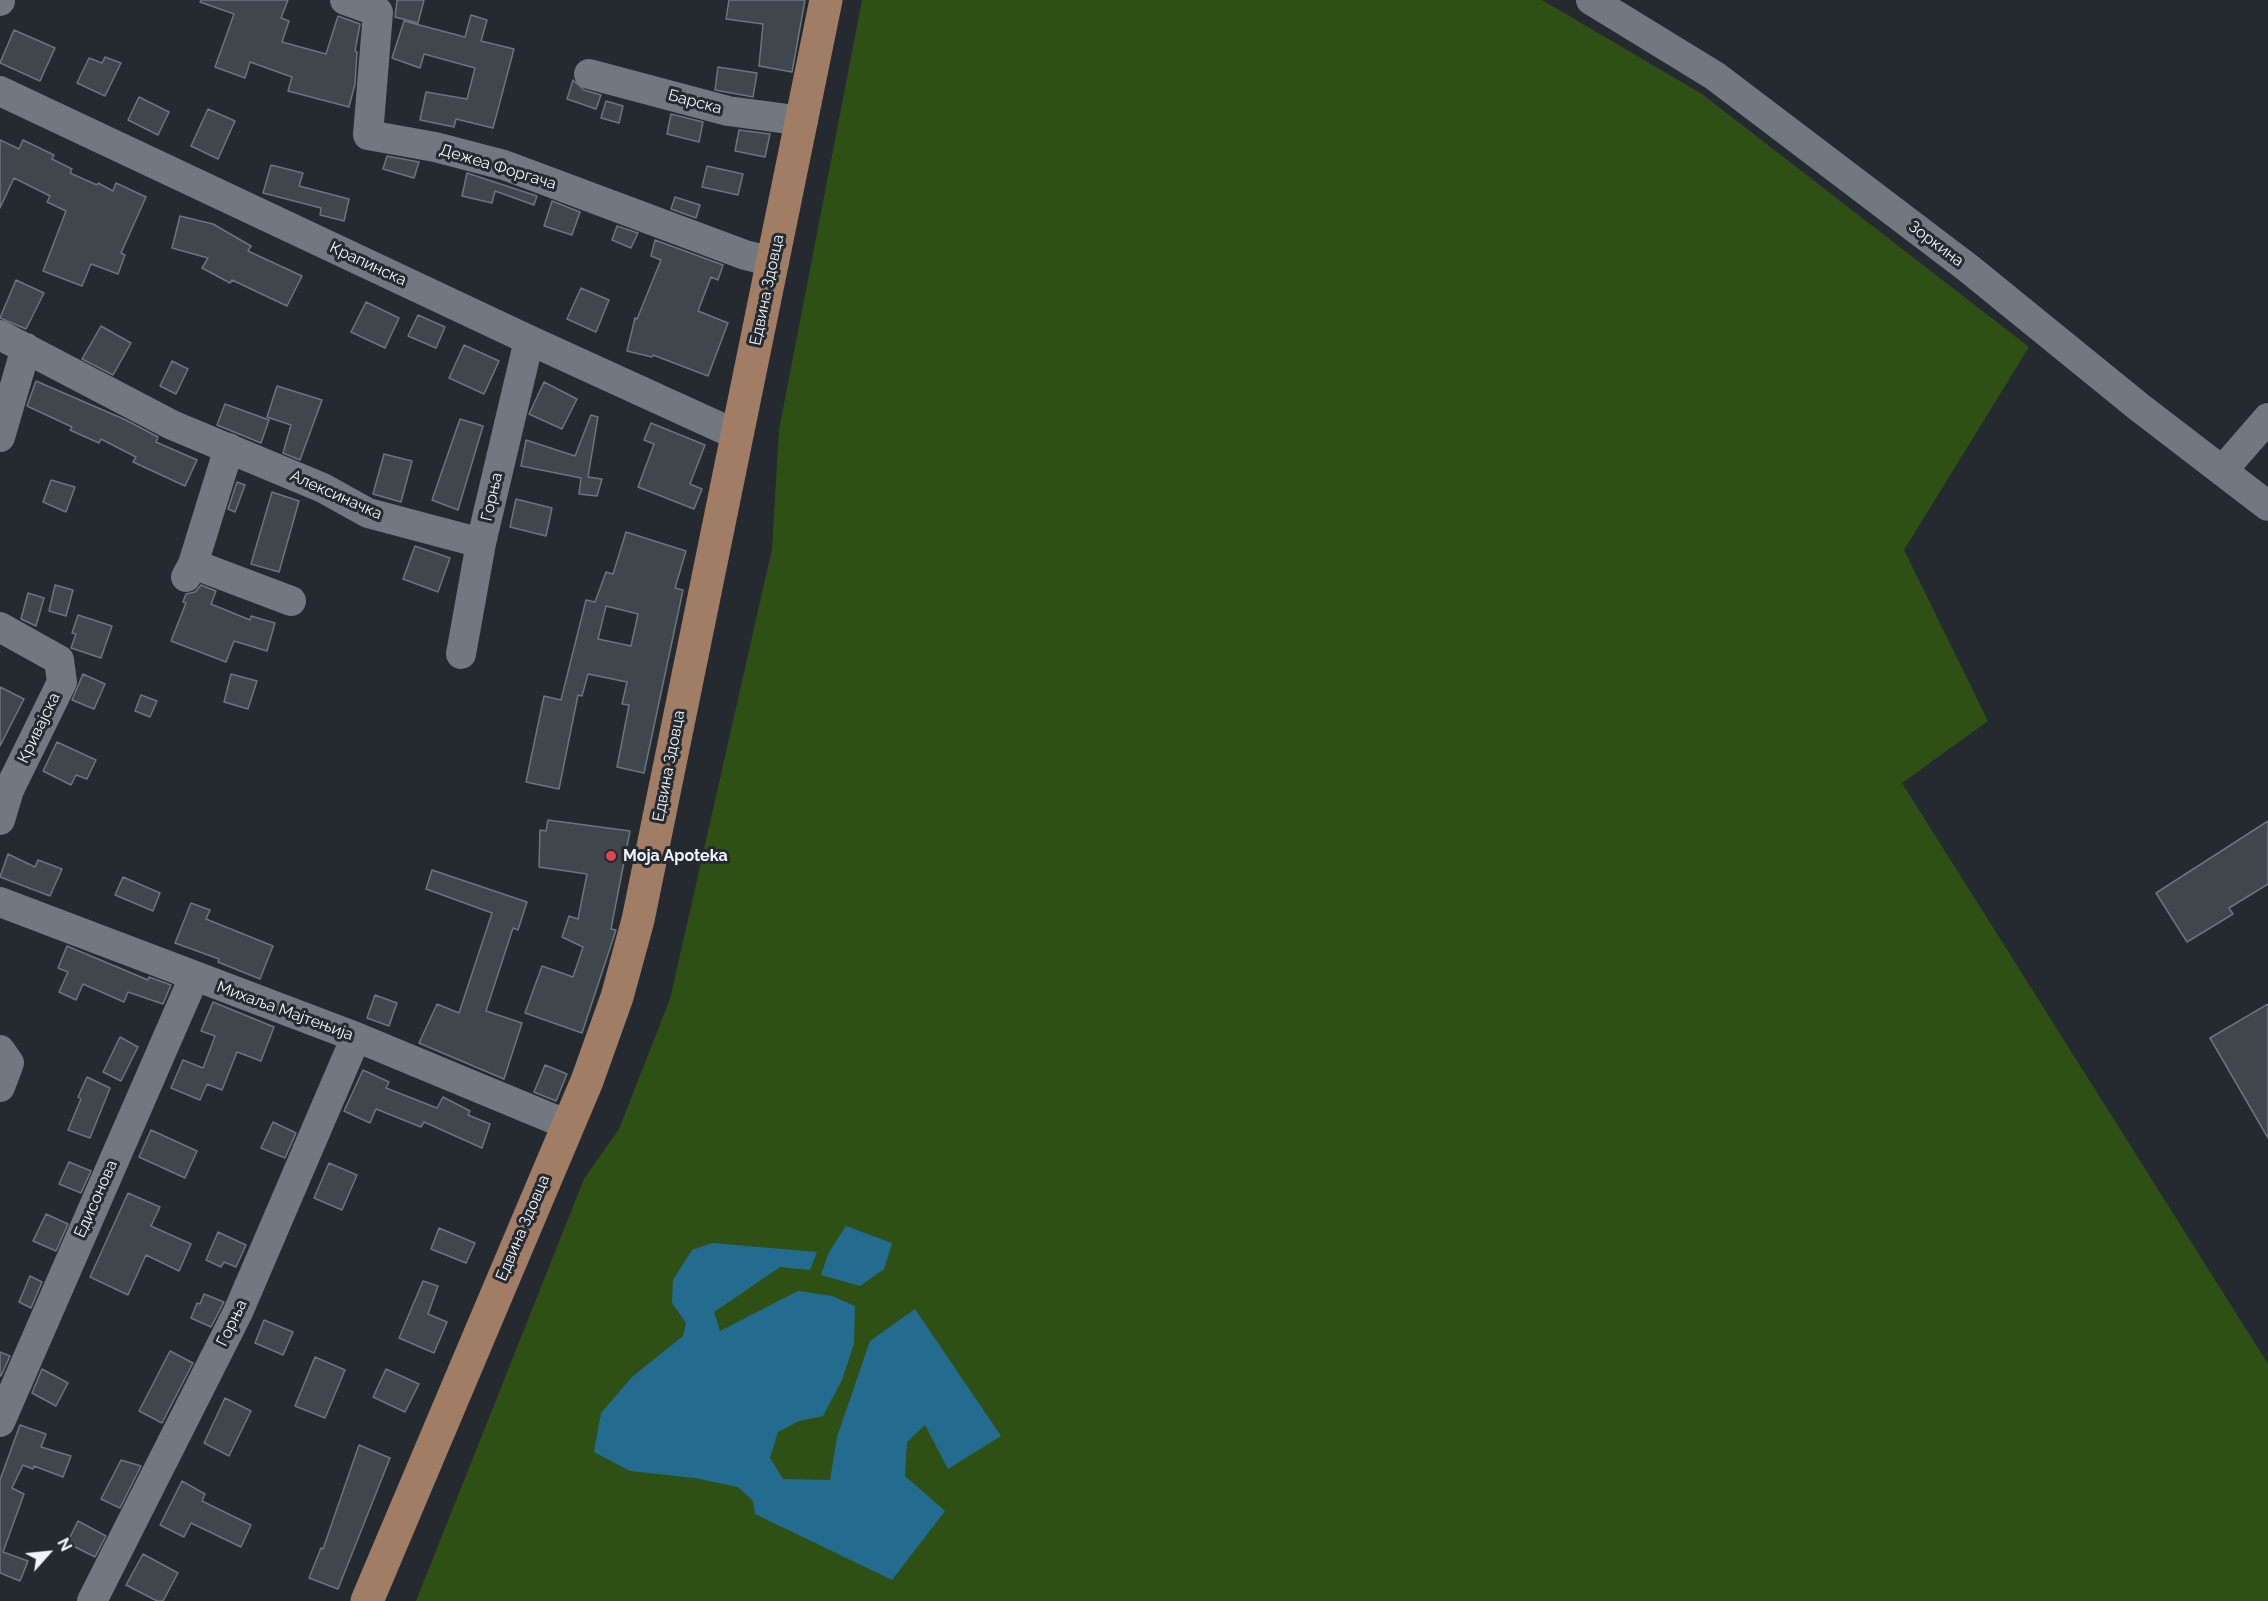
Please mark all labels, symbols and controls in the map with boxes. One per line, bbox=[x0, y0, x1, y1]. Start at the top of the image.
street label: Барска bbox=[666, 86, 724, 118]
street label: Дежеа Форгача bbox=[437, 140, 559, 194]
street label: Зоркина bbox=[1905, 217, 1967, 271]
street label: Едвина Здовца bbox=[746, 233, 788, 347]
street label: Крапинска bbox=[327, 238, 409, 290]
street label: Алексиначка bbox=[287, 466, 385, 524]
street label: Горња bbox=[477, 471, 507, 523]
street label: Кривајска bbox=[14, 690, 64, 766]
street label: Едвина Здовца bbox=[649, 709, 689, 823]
place label: Moja Apoteka bbox=[623, 846, 728, 866]
marker: Moja Apoteka bbox=[604, 849, 618, 863]
street label: Михаља Мајтењија bbox=[214, 977, 356, 1045]
street label: Едисонова bbox=[70, 1157, 122, 1241]
street label: Едвина Здовца bbox=[492, 1172, 554, 1284]
street label: Горња bbox=[213, 1297, 251, 1349]
north arrow bbox=[18, 1523, 78, 1583]
text: N bbox=[53, 1535, 76, 1554]

